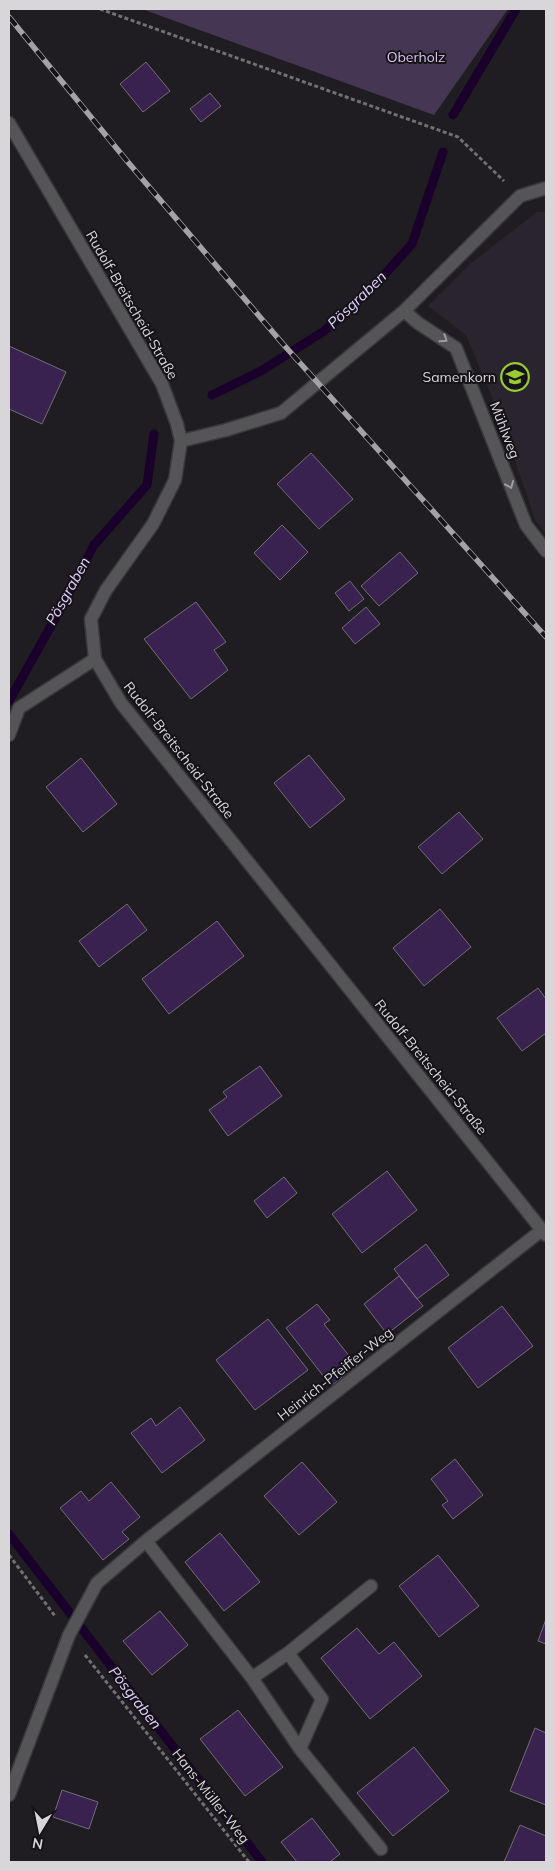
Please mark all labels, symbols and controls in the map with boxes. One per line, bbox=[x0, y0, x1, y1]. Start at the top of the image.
park label: Oberholz bbox=[387, 48, 445, 66]
street label: Rudolf-Breitscheid-Straße bbox=[82, 227, 182, 383]
water label: Pösgraben bbox=[323, 267, 390, 332]
one-way arrow bbox=[438, 333, 447, 343]
school or university icon: Samenkorn bbox=[500, 362, 530, 392]
place label: Samenkorn bbox=[422, 368, 496, 386]
street label: Mühlweg bbox=[486, 399, 524, 461]
one-way arrow bbox=[504, 480, 514, 489]
water label: Pösgraben bbox=[41, 553, 94, 628]
street label: Rudolf-Breitscheid-Straße bbox=[120, 678, 238, 822]
street label: Rudolf-Breitscheid-Straße bbox=[371, 996, 491, 1138]
street label: Heinrich-Pfeiffer-Weg bbox=[274, 1323, 396, 1425]
water label: Pösgraben bbox=[105, 1662, 166, 1733]
street label: Hans-Müller-Weg bbox=[168, 1745, 254, 1847]
north arrow bbox=[15, 1806, 65, 1856]
text: N bbox=[31, 1834, 45, 1854]

